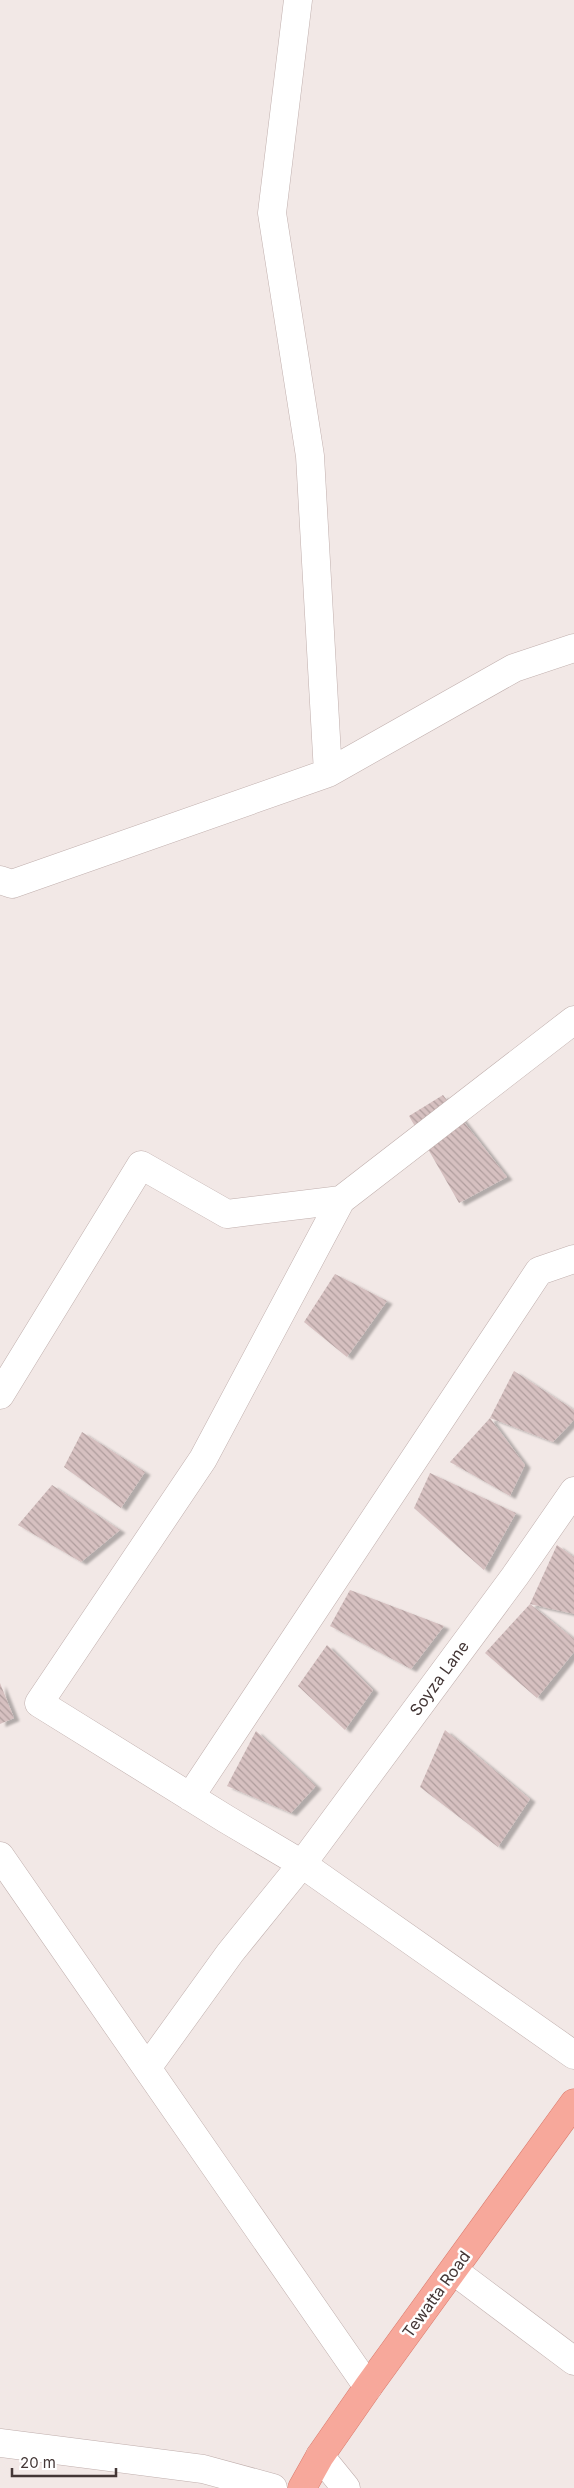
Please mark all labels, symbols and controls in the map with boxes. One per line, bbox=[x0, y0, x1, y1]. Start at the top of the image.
street label: Soyza Lane bbox=[405, 1637, 473, 1719]
street label: Tewatta Road bbox=[398, 2247, 474, 2341]
scale bar bbox=[12, 2446, 116, 2478]
text: 20 m bbox=[20, 2453, 56, 2472]

